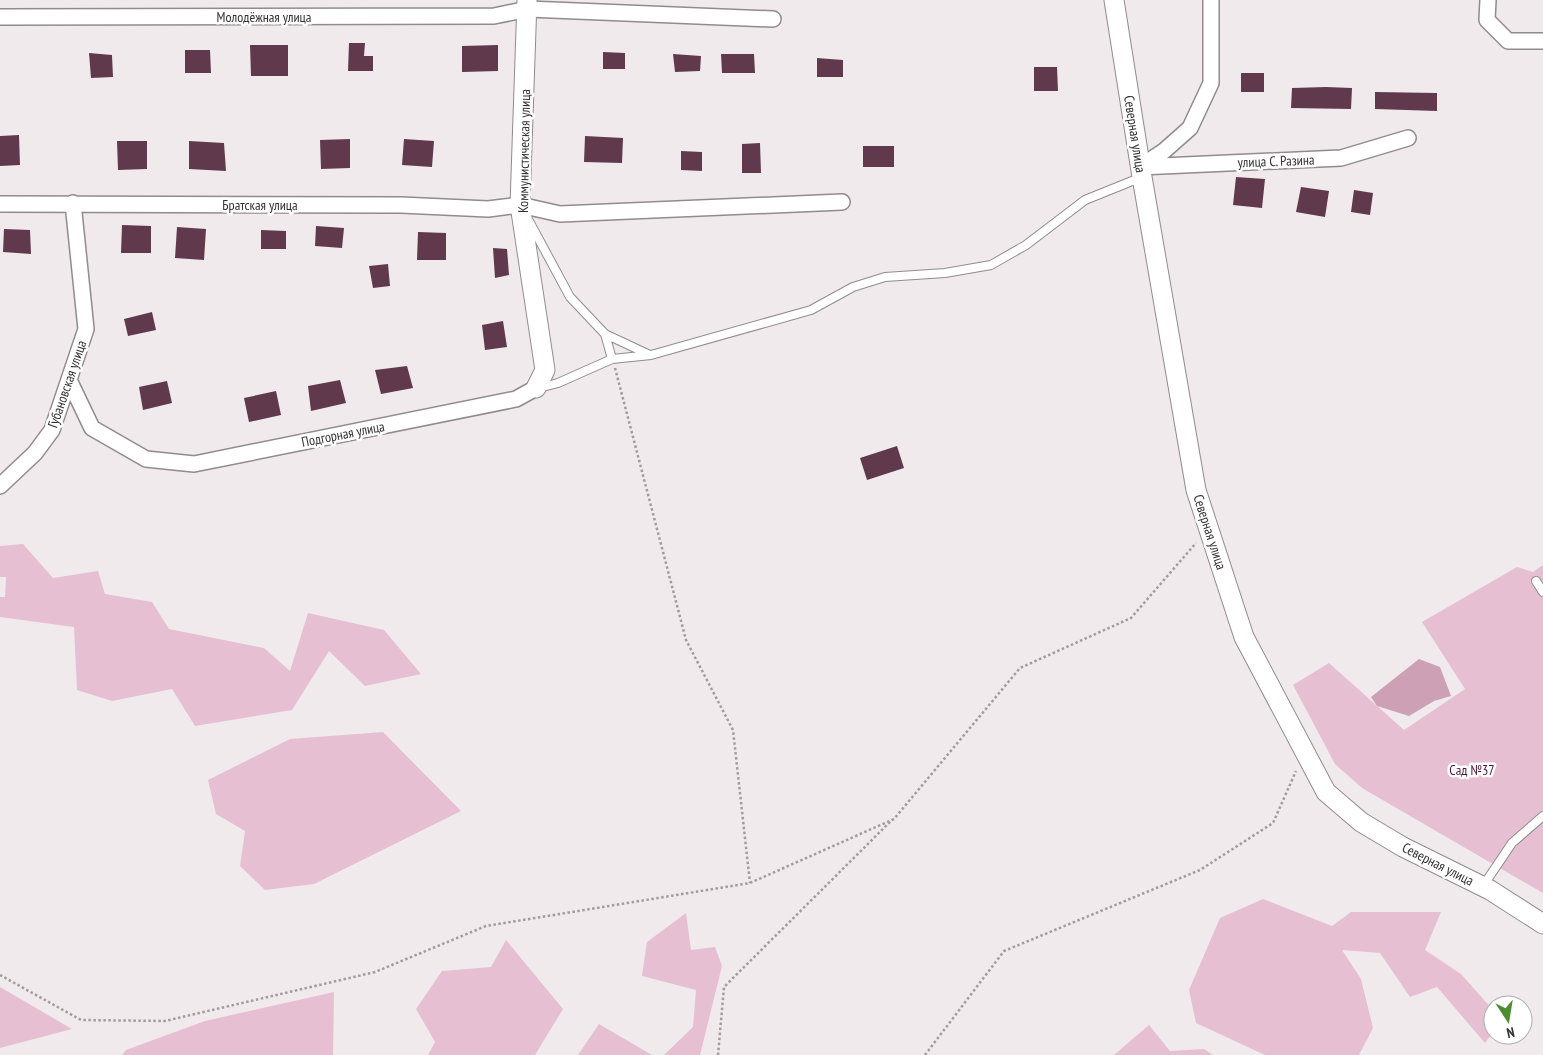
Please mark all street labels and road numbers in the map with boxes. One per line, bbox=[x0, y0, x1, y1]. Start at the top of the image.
street label: Молодёжная улица bbox=[217, 8, 311, 26]
street label: Коммунистическая улица bbox=[514, 89, 534, 213]
street label: Северная улица bbox=[1120, 94, 1150, 174]
street label: улица С. Разина bbox=[1237, 151, 1315, 171]
street label: Братская улица bbox=[222, 196, 298, 214]
street label: Губановская улица bbox=[44, 338, 90, 430]
street label: Подгорная улица bbox=[300, 417, 386, 451]
street label: Северная улица bbox=[1189, 492, 1231, 572]
street label: Северная улица bbox=[1399, 838, 1477, 890]

